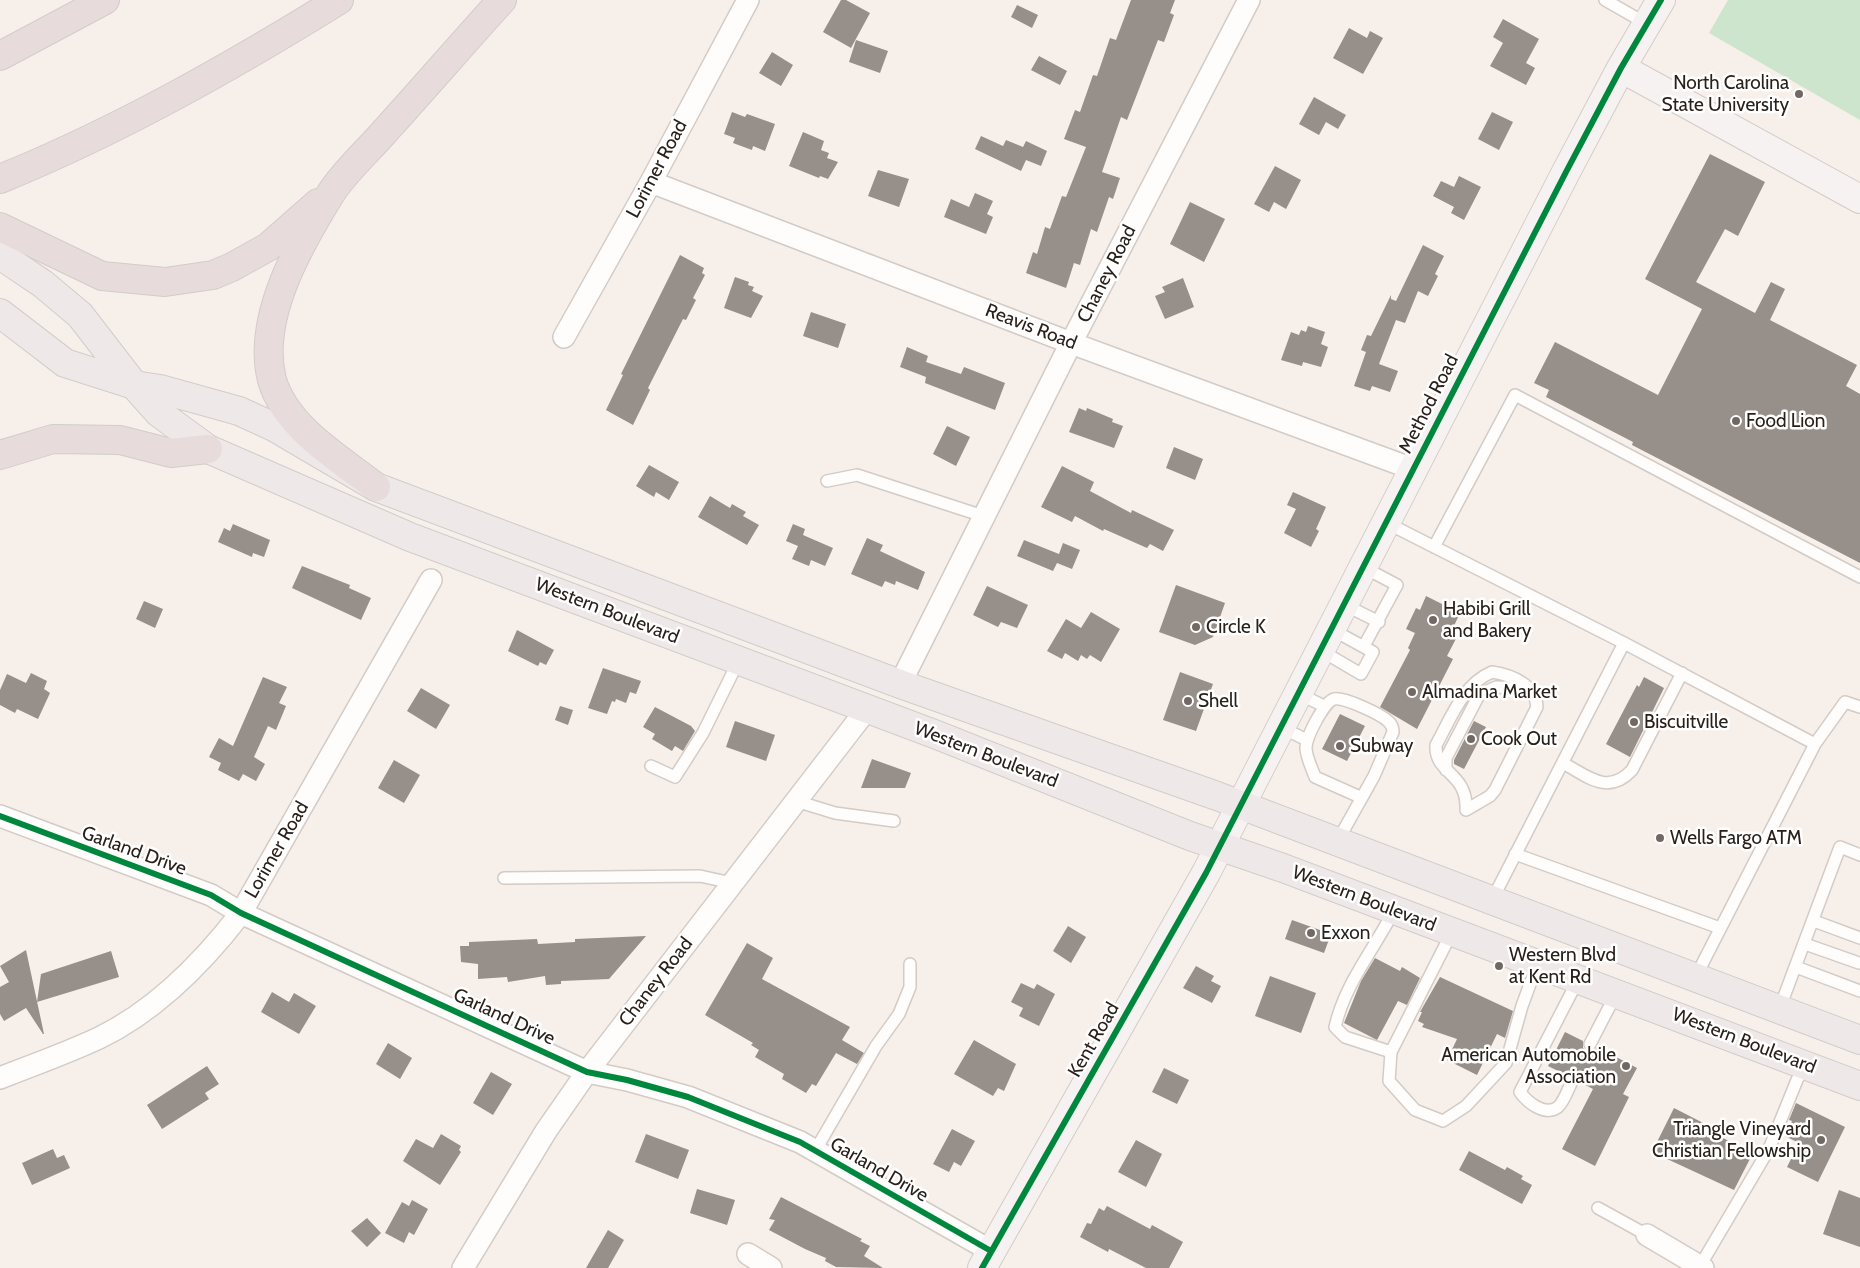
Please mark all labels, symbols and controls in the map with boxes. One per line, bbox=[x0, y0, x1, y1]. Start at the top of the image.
place label: North Carolina State University bbox=[1662, 72, 1789, 116]
marker: North Carolina State University bbox=[1793, 88, 1805, 100]
street label: Lorimer Road bbox=[622, 116, 692, 222]
street label: Chaney Road bbox=[1073, 221, 1141, 327]
street label: Reavis Road bbox=[982, 299, 1080, 355]
street label: Method Road bbox=[1394, 351, 1464, 457]
place label: Food Lion bbox=[1746, 410, 1825, 432]
marker: Food Lion bbox=[1730, 415, 1742, 427]
street label: Western Boulevard bbox=[532, 573, 682, 649]
place label: Habibi Grill and Bakery bbox=[1443, 598, 1531, 642]
marker: Habibi Grill and Bakery bbox=[1427, 614, 1439, 626]
place label: Circle K bbox=[1206, 616, 1266, 638]
marker: Circle K bbox=[1190, 621, 1202, 633]
place label: Almadina Market bbox=[1422, 681, 1557, 703]
marker: Almadina Market bbox=[1406, 686, 1418, 698]
place label: Shell bbox=[1198, 690, 1238, 712]
marker: Shell bbox=[1182, 695, 1194, 707]
place label: Biscuitville bbox=[1644, 711, 1728, 733]
marker: Biscuitville bbox=[1628, 716, 1640, 728]
street label: Western Boulevard bbox=[911, 717, 1061, 793]
place label: Cook Out bbox=[1481, 728, 1557, 750]
marker: Cook Out bbox=[1465, 733, 1477, 745]
place label: Subway bbox=[1350, 735, 1413, 757]
marker: Subway bbox=[1334, 740, 1346, 752]
street label: Lorimer Road bbox=[240, 798, 314, 902]
street label: Garland Drive bbox=[79, 822, 189, 880]
place label: Wells Fargo ATM bbox=[1670, 827, 1802, 849]
marker: Wells Fargo ATM bbox=[1654, 832, 1666, 844]
street label: Western Boulevard bbox=[1289, 861, 1439, 937]
place label: Exxon bbox=[1321, 922, 1370, 944]
marker: Exxon bbox=[1305, 927, 1317, 939]
street label: Chaney Road bbox=[614, 933, 698, 1031]
place label: Western Blvd at Kent Rd bbox=[1509, 944, 1616, 988]
marker: Western Blvd at Kent Rd bbox=[1493, 960, 1505, 972]
street label: Garland Drive bbox=[450, 984, 558, 1050]
street label: Kent Road bbox=[1064, 999, 1124, 1081]
street label: Western Boulevard bbox=[1669, 1003, 1819, 1079]
place label: American Automobile Association bbox=[1441, 1044, 1616, 1088]
marker: American Automobile Association bbox=[1620, 1060, 1632, 1072]
place label: Triangle Vineyard Christian Fellowship bbox=[1652, 1118, 1811, 1162]
street label: Garland Drive bbox=[826, 1133, 932, 1207]
marker: Triangle Vineyard Christian Fellowship bbox=[1815, 1134, 1827, 1146]

